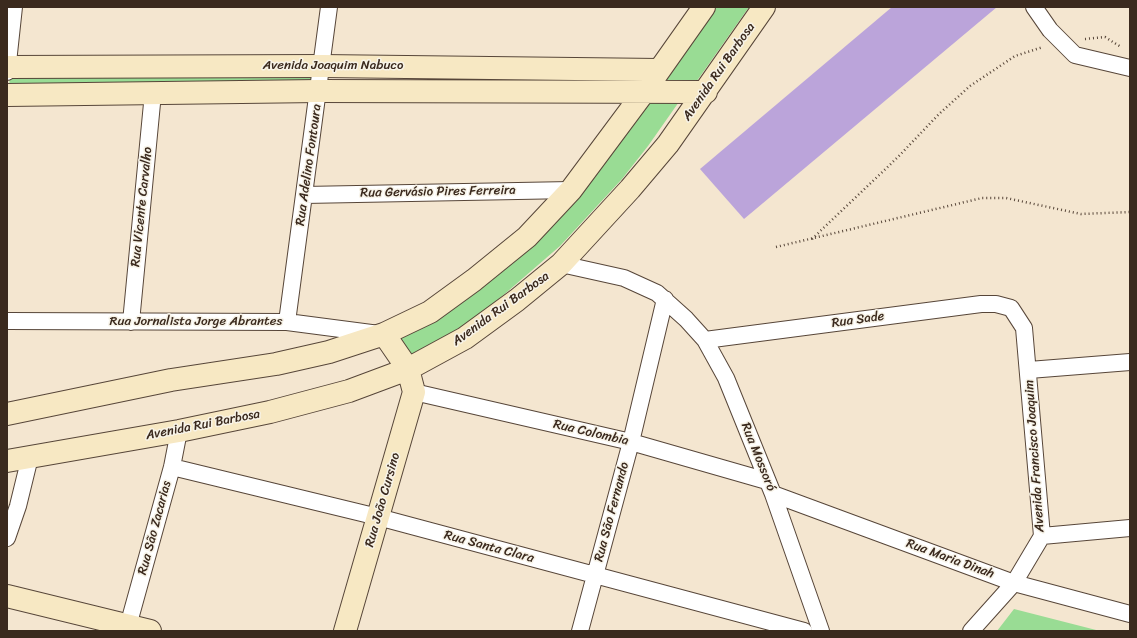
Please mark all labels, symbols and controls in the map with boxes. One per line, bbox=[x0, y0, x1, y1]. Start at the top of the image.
street label: Avenida Rui Barbosa bbox=[679, 20, 759, 124]
street label: Avenida Joaquim Nabuco bbox=[263, 58, 403, 74]
street label: Rua Adelino Fontoura bbox=[293, 103, 325, 227]
street label: Rua Vicente Carvalho bbox=[128, 146, 156, 268]
street label: Rua Gervásio Pires Ferreira bbox=[360, 183, 516, 201]
street label: Avenida Rui Barbosa bbox=[450, 269, 552, 349]
street label: Rua Sade bbox=[831, 309, 885, 331]
street label: Rua Jornalista Jorge Abrantes bbox=[110, 314, 282, 330]
street label: Avenida Francisco Joaquim bbox=[1022, 379, 1048, 533]
street label: Avenida Rui Barbosa bbox=[145, 406, 261, 444]
street label: Rua Colombia bbox=[552, 417, 630, 449]
street label: Rua Mossoró bbox=[737, 420, 779, 494]
street label: Rua João Cursino bbox=[362, 451, 404, 549]
street label: Rua São Fernando bbox=[591, 461, 633, 563]
street label: Rua São Zacarias bbox=[135, 479, 175, 577]
street label: Rua Santa Clara bbox=[442, 528, 536, 566]
street label: Rua Maria Dinah bbox=[904, 536, 996, 582]

